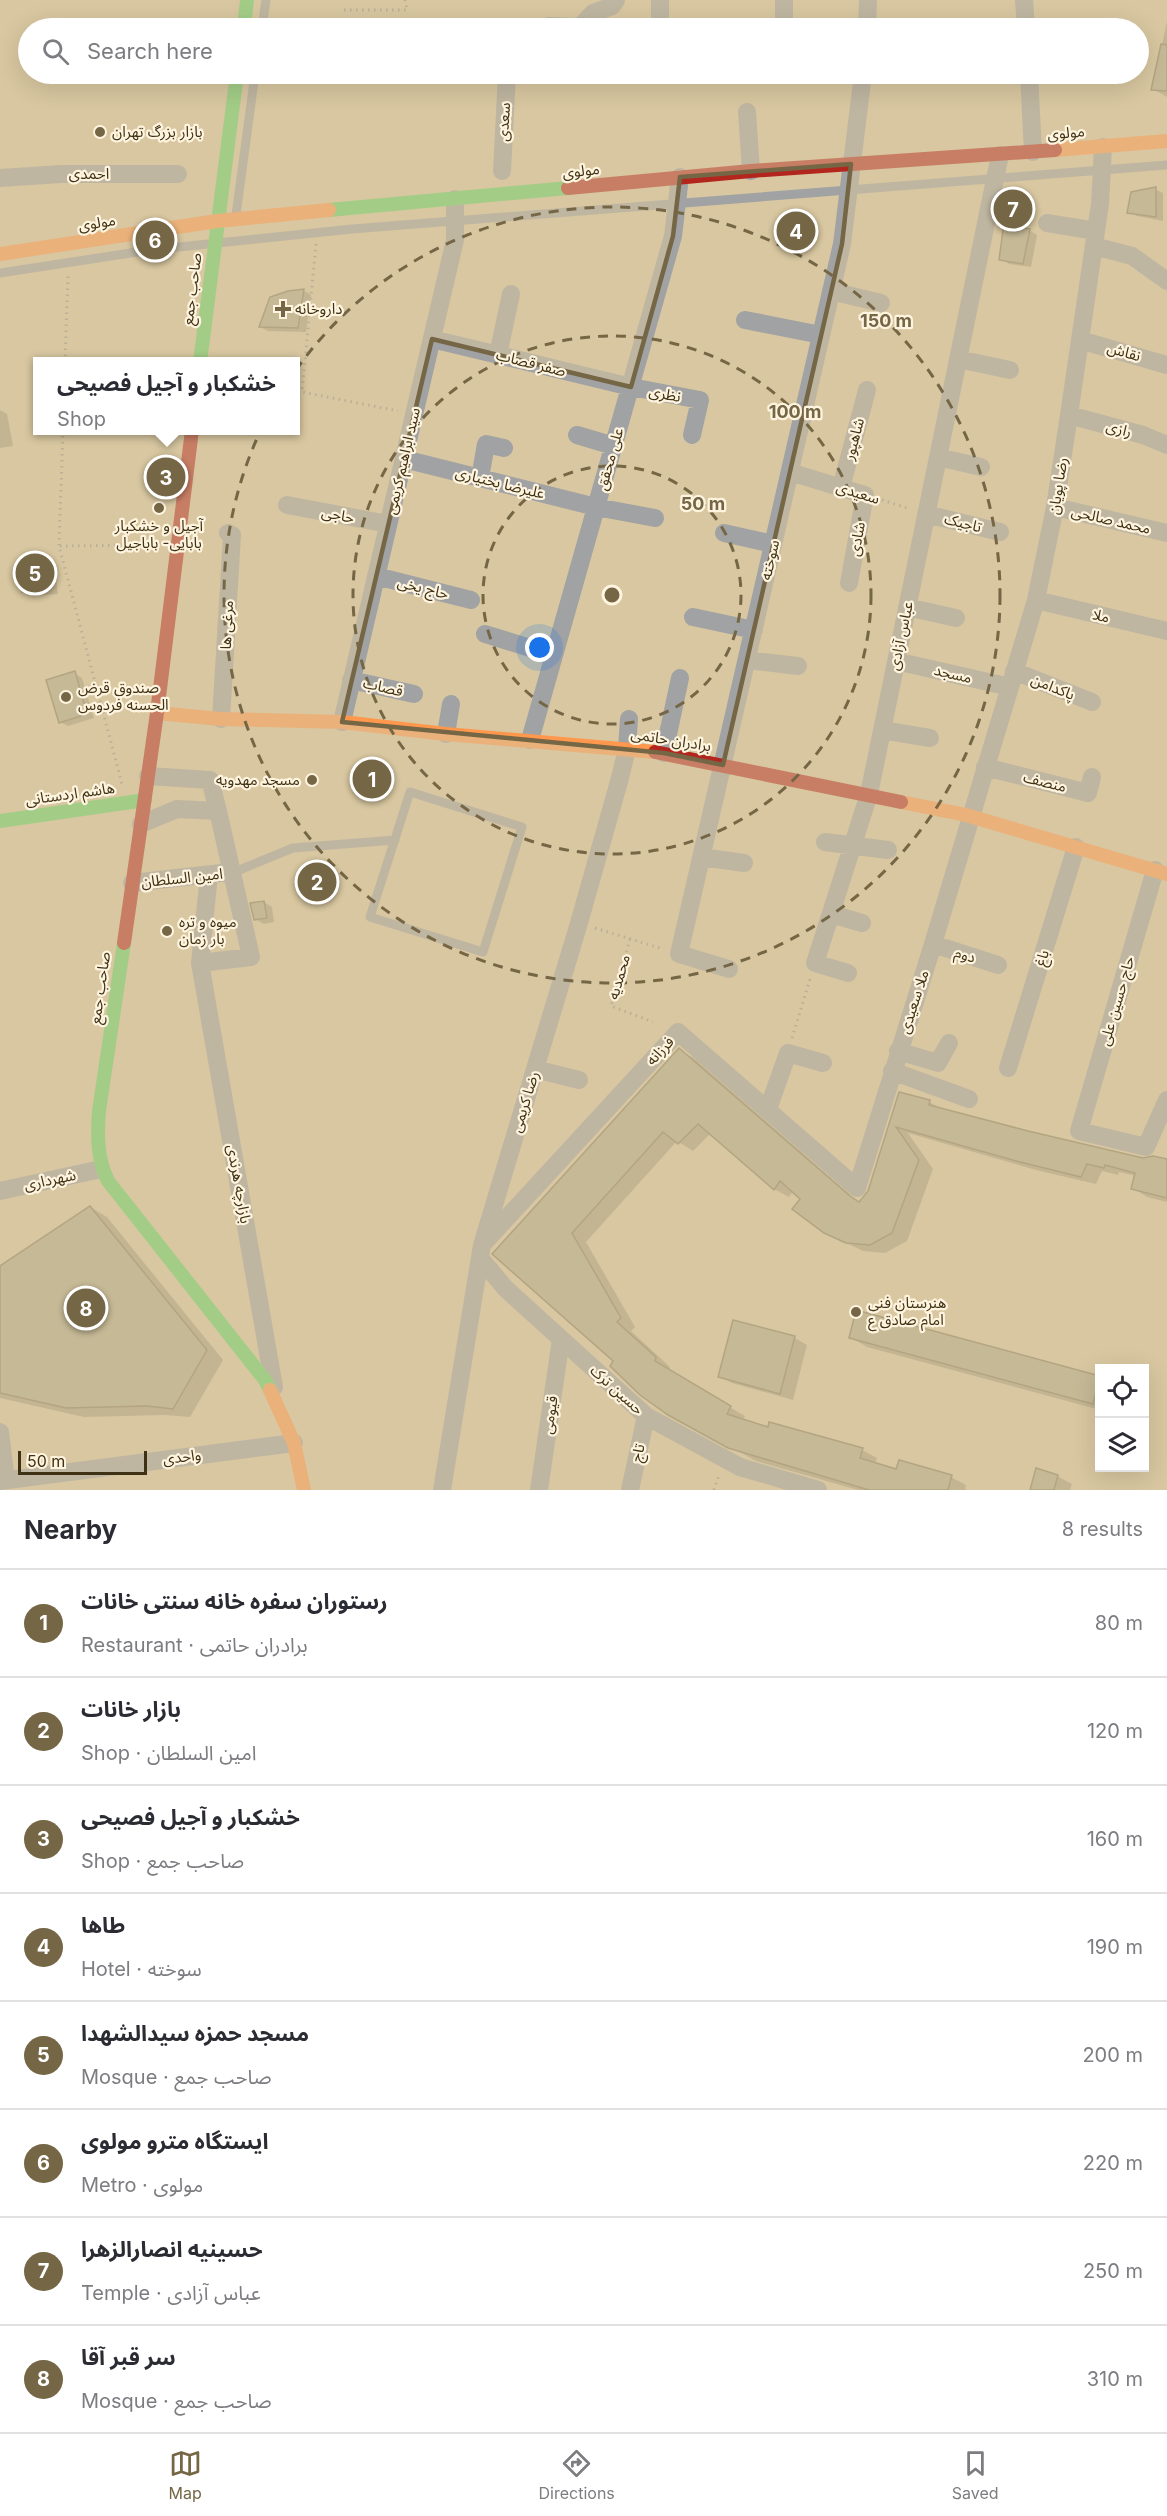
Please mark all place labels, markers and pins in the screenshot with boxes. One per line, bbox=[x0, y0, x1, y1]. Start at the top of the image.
place label: بازار بزرگ تهران bbox=[112, 122, 203, 141]
marker: بازار بزرگ تهران bbox=[93, 125, 107, 139]
pin: 7 bbox=[994, 186, 1032, 232]
pin: 4 bbox=[776, 208, 816, 254]
pin: 6 bbox=[136, 218, 174, 262]
place label: داروخانه bbox=[295, 299, 342, 318]
marker: داروخانه bbox=[276, 302, 290, 316]
pin: 3 bbox=[146, 454, 186, 500]
marker: آجیل و خشکبار بابایی- باباجیل bbox=[152, 501, 166, 515]
place label: آجیل و خشکبار بابایی- باباجیل bbox=[114, 516, 204, 552]
pin: 5 bbox=[15, 550, 54, 596]
centre of rings bbox=[602, 585, 622, 605]
place label: صندوق قرض الحسنه فردوس bbox=[78, 678, 169, 714]
marker: صندوق قرض الحسنه فردوس bbox=[59, 690, 73, 704]
pin: 1 bbox=[352, 756, 392, 802]
place label: مسجد مهدویه bbox=[216, 770, 300, 789]
marker: مسجد مهدویه bbox=[305, 773, 319, 787]
pin: 2 bbox=[298, 860, 336, 904]
place label: میوه و تره بار زمان bbox=[179, 912, 237, 948]
marker: میوه و تره بار زمان bbox=[160, 924, 174, 938]
pin: 8 bbox=[66, 1286, 106, 1330]
place label: هنرستان فنی امام صادق ع bbox=[868, 1293, 946, 1332]
marker: هنرستان فنی امام صادق ع bbox=[849, 1305, 863, 1319]

